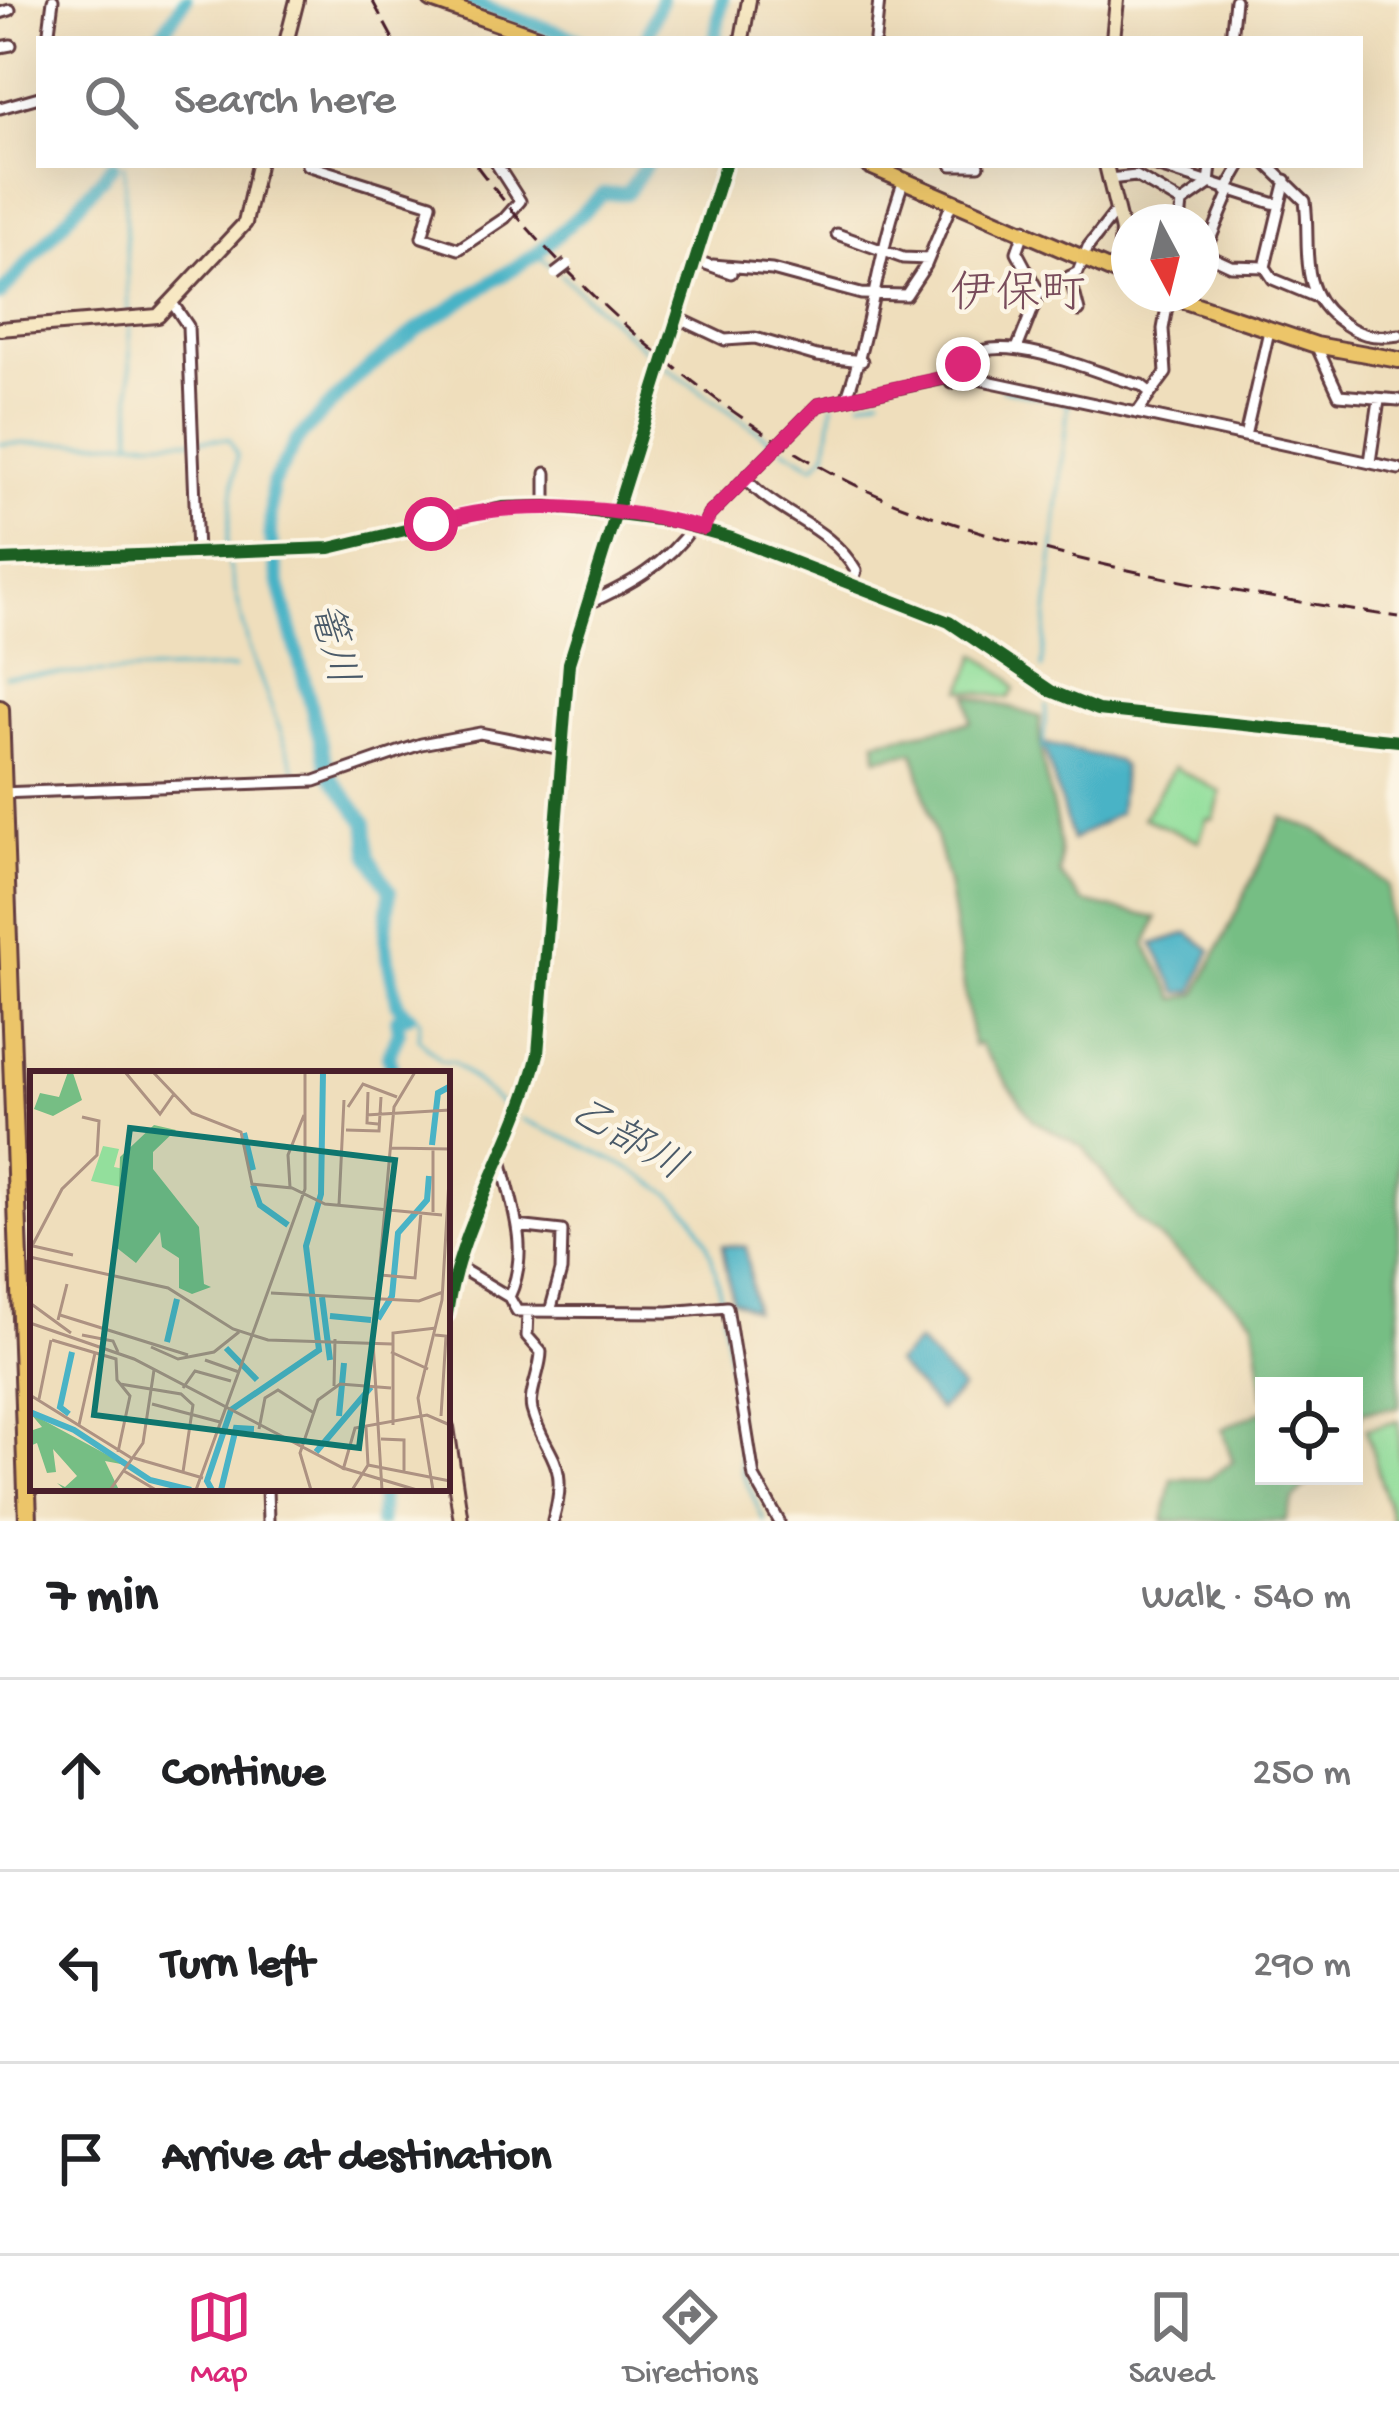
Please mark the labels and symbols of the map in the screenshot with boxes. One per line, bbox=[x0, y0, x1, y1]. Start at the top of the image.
north arrow bbox=[1111, 204, 1219, 312]
district label: 伊保町 bbox=[950, 270, 1086, 324]
route end bbox=[936, 337, 990, 391]
route start bbox=[404, 497, 458, 551]
water label: 篭川 bbox=[294, 596, 366, 691]
inset map bbox=[30, 1071, 450, 1491]
water label: 乙部川 bbox=[559, 1088, 693, 1195]

